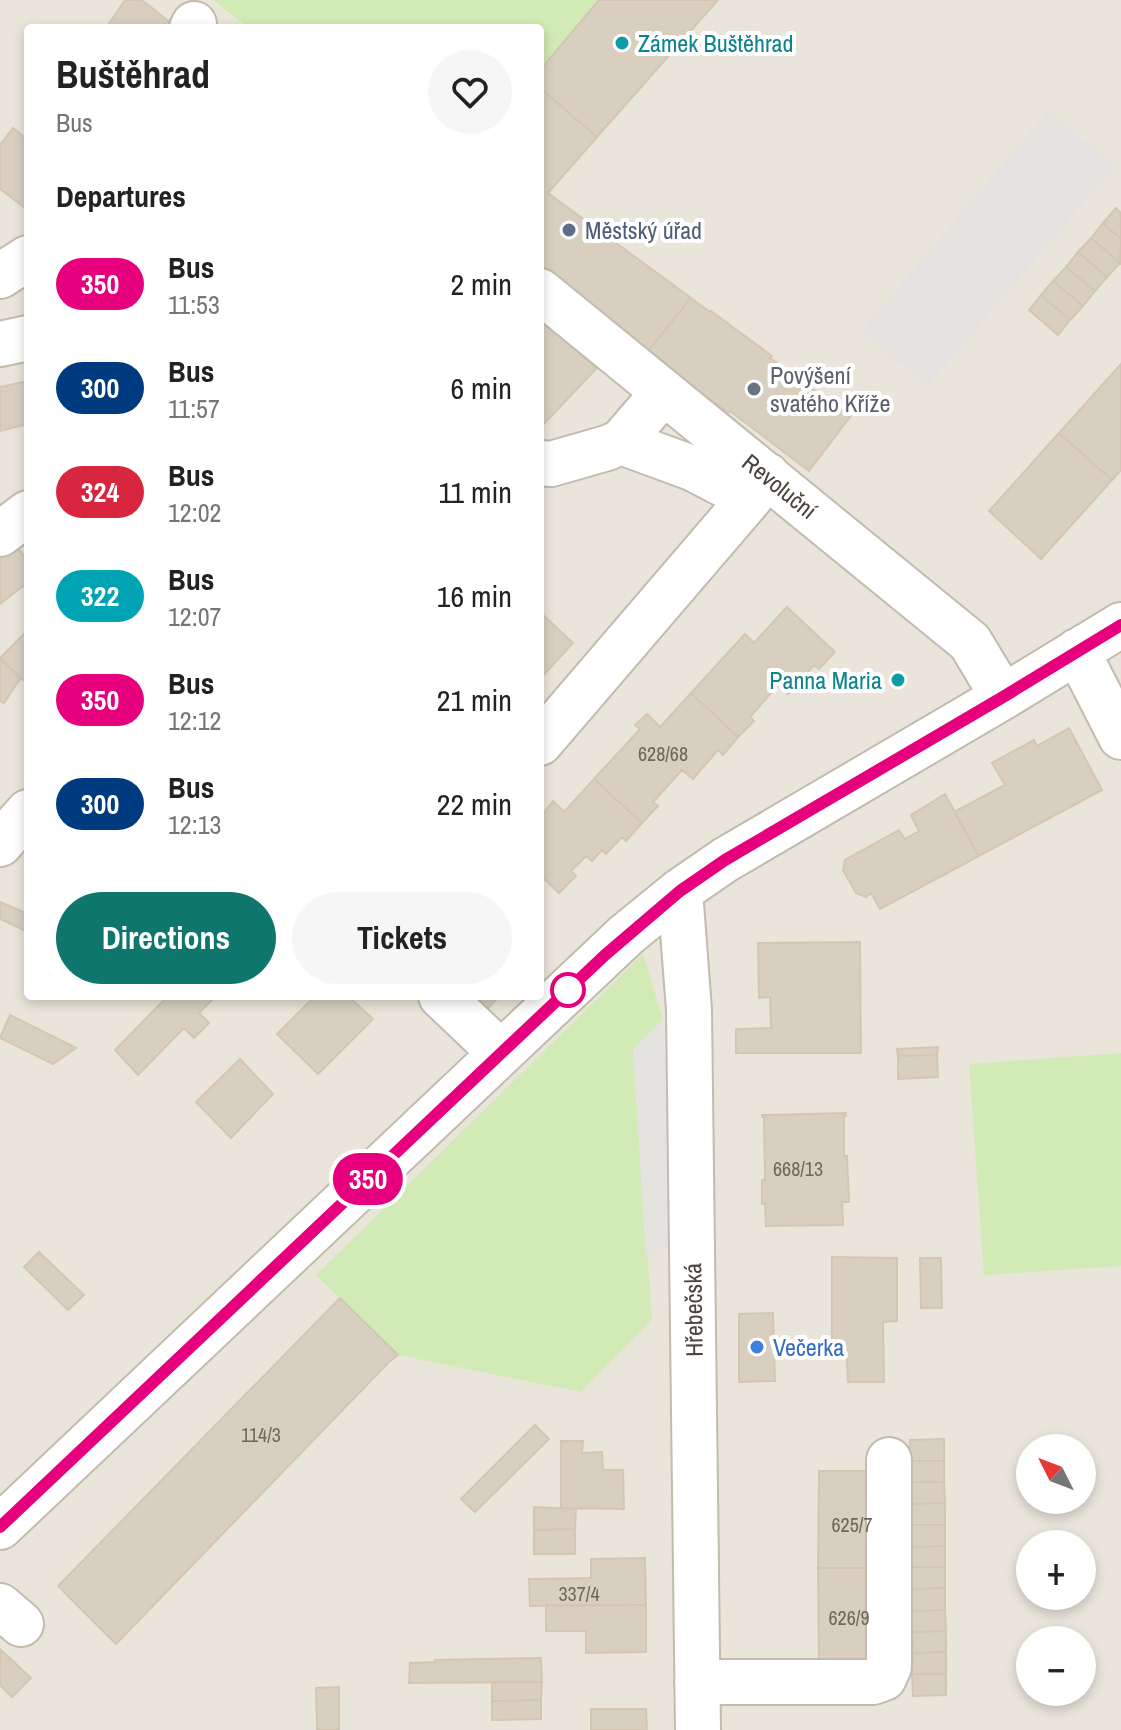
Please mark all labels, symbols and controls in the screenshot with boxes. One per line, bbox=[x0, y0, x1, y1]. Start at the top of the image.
place label: Zámek Buštěhrad bbox=[638, 27, 793, 59]
marker: Zámek Buštěhrad bbox=[613, 34, 631, 52]
text: Buštěhrad bbox=[56, 49, 210, 100]
button: heart bbox=[428, 50, 512, 134]
text: Bus bbox=[56, 105, 93, 140]
text: Departures bbox=[56, 176, 186, 216]
place label: Městský úřad bbox=[585, 214, 702, 246]
marker: Městský úřad bbox=[560, 221, 578, 239]
text: Bus bbox=[168, 247, 214, 287]
text: 2 min bbox=[450, 264, 512, 304]
text: 350 bbox=[81, 265, 119, 303]
text: 11:53 bbox=[168, 287, 220, 322]
text: Bus bbox=[168, 351, 214, 391]
place label: Povýšení svatého Kříže bbox=[770, 359, 890, 419]
text: 6 min bbox=[450, 368, 512, 408]
text: 300 bbox=[81, 369, 119, 407]
marker: Povýšení svatého Kříže bbox=[745, 380, 763, 398]
text: 11:57 bbox=[168, 391, 220, 426]
street label: Revoluční bbox=[736, 446, 824, 526]
text: Bus bbox=[168, 455, 214, 495]
text: 11 min bbox=[439, 472, 512, 512]
text: 324 bbox=[81, 473, 119, 511]
text: 12:02 bbox=[168, 495, 221, 530]
text: Bus bbox=[168, 559, 214, 599]
text: 16 min bbox=[437, 576, 512, 616]
text: 322 bbox=[81, 577, 119, 615]
text: 12:07 bbox=[168, 599, 221, 634]
text: Bus bbox=[168, 663, 214, 703]
place label: Panna Maria bbox=[769, 664, 882, 696]
marker: Panna Maria bbox=[889, 671, 907, 689]
text: 21 min bbox=[437, 680, 512, 720]
text: 350 bbox=[81, 681, 119, 719]
text: 12:12 bbox=[168, 703, 221, 738]
house number: 628/68 bbox=[638, 740, 688, 767]
text: Bus bbox=[168, 767, 214, 807]
text: 22 min bbox=[437, 784, 512, 824]
text: 300 bbox=[81, 785, 119, 823]
text: 12:13 bbox=[168, 807, 221, 842]
button: Directions bbox=[56, 892, 276, 984]
button: Tickets bbox=[292, 892, 512, 984]
unlabelled marker bbox=[551, 973, 585, 1007]
line badge: 350 bbox=[322, 1153, 414, 1205]
house number: 668/13 bbox=[773, 1155, 823, 1182]
text: 350 bbox=[349, 1160, 387, 1198]
street label: Hřebečská bbox=[676, 1263, 710, 1357]
place label: Večerka bbox=[773, 1331, 844, 1363]
marker: Večerka bbox=[748, 1338, 766, 1356]
house number: 114/3 bbox=[241, 1421, 281, 1448]
north arrow bbox=[1016, 1434, 1096, 1514]
map controls bbox=[1016, 1434, 1096, 1706]
house number: 625/7 bbox=[831, 1511, 873, 1538]
button: + bbox=[1016, 1530, 1096, 1610]
house number: 337/4 bbox=[558, 1580, 600, 1607]
house number: 626/9 bbox=[828, 1604, 870, 1631]
button: − bbox=[1016, 1626, 1096, 1706]

